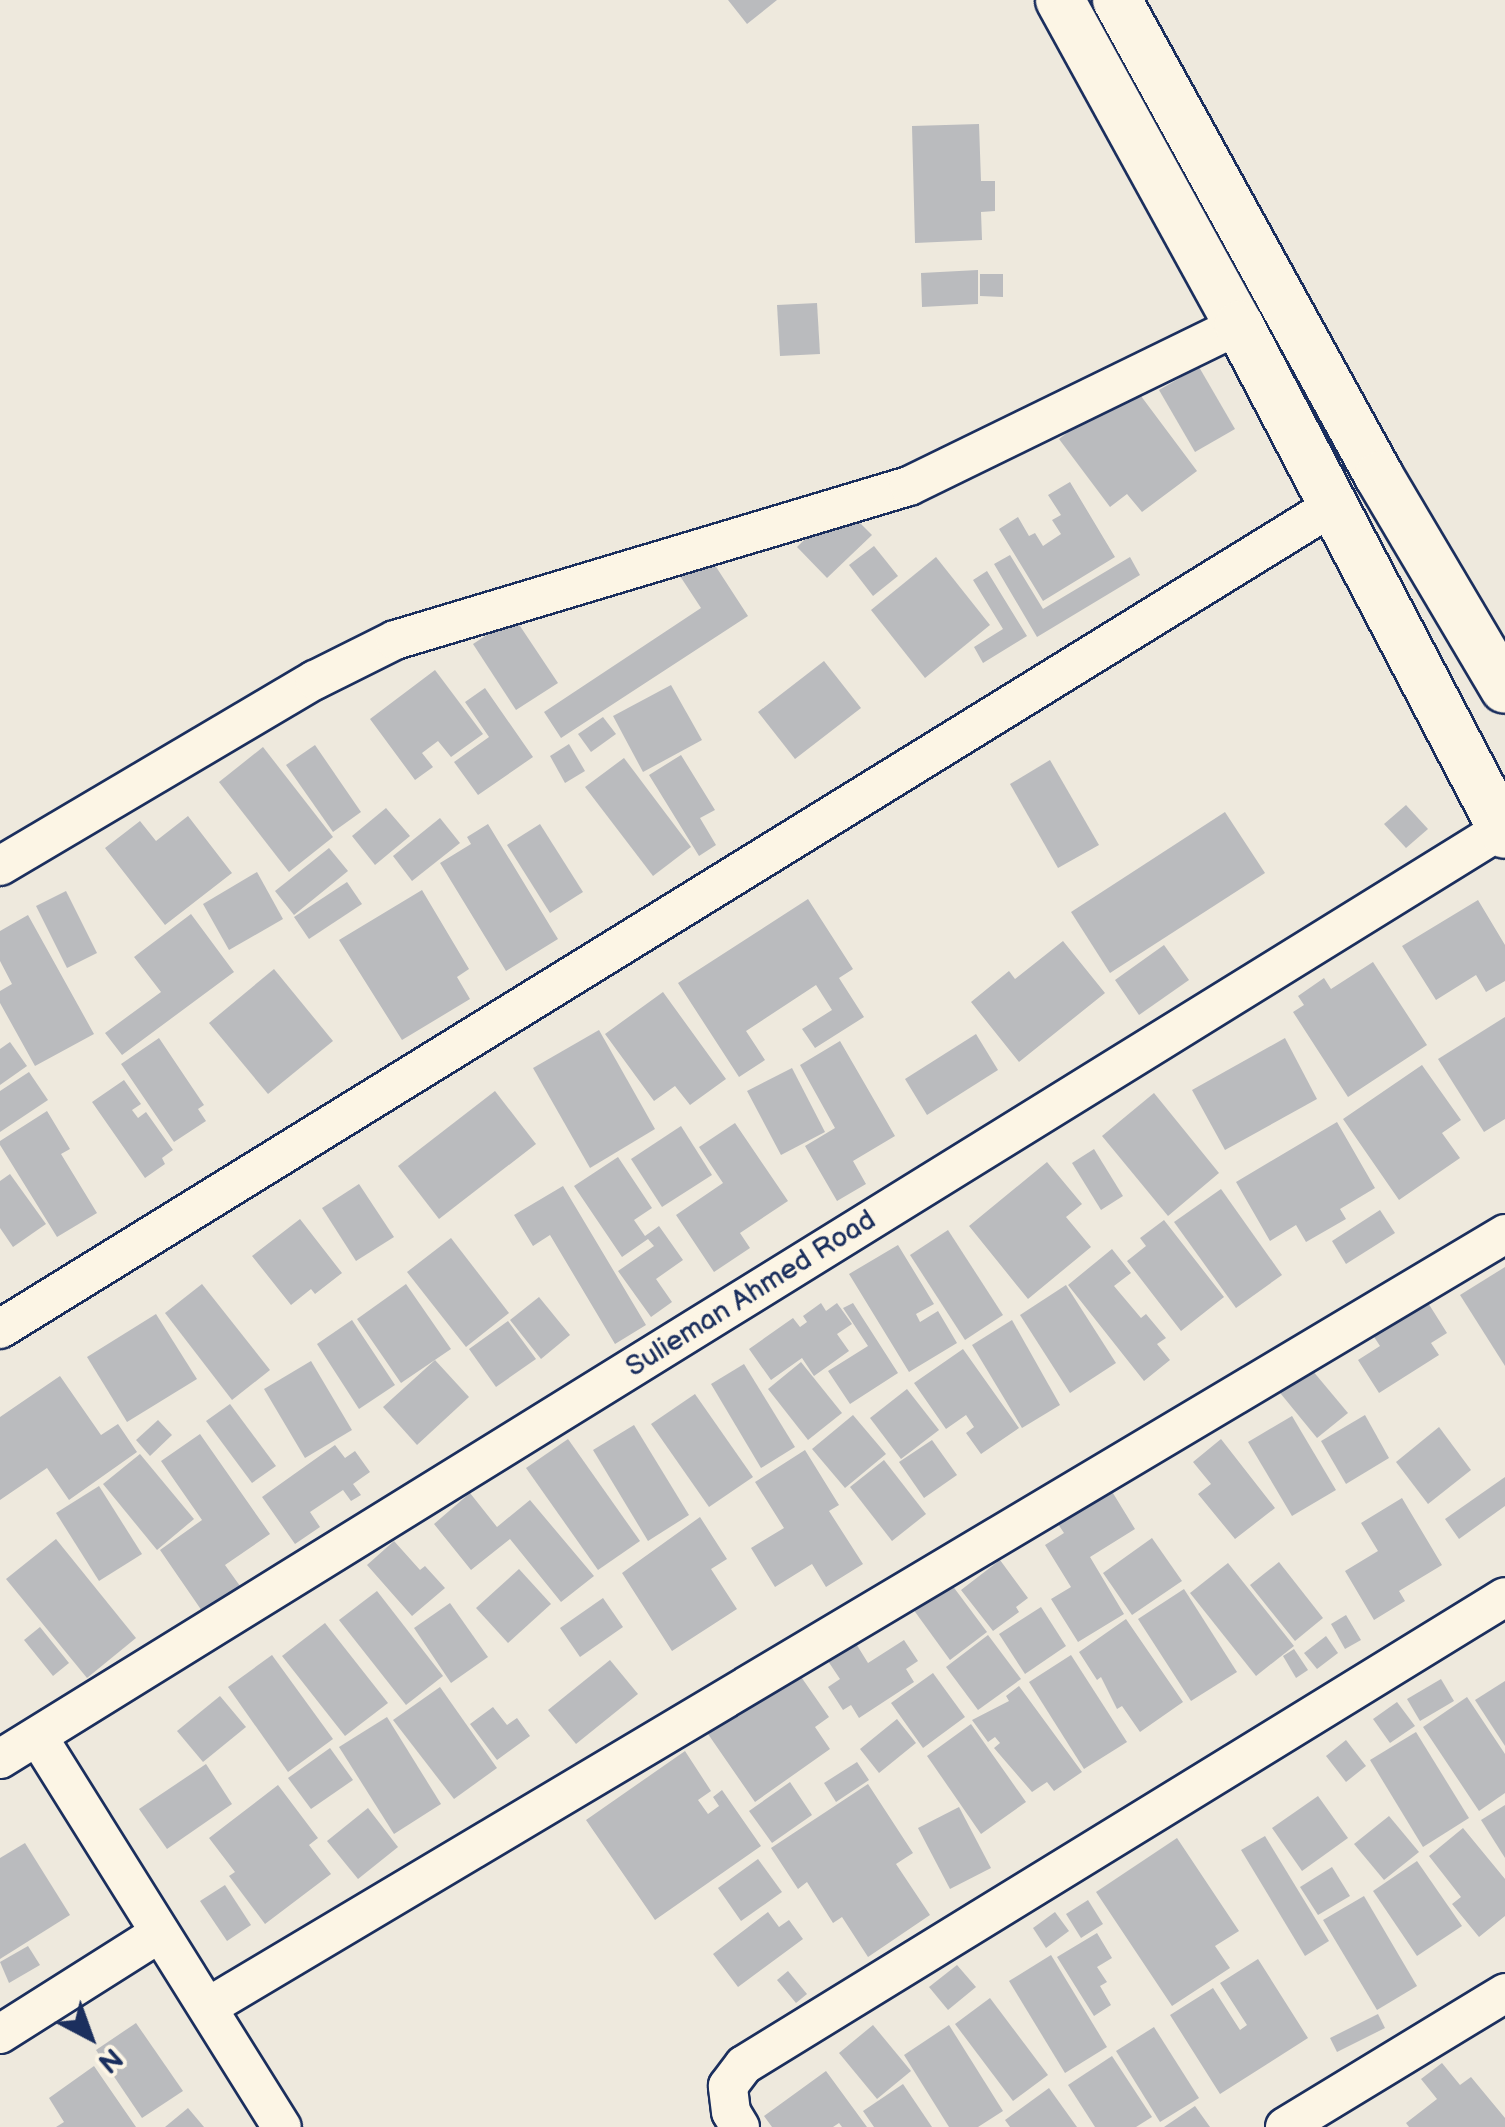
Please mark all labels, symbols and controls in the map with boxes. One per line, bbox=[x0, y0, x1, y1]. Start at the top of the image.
street label: Sulieman Ahmed Road bbox=[620, 1203, 882, 1385]
north arrow bbox=[40, 1987, 140, 2087]
text: N bbox=[91, 2041, 129, 2079]

